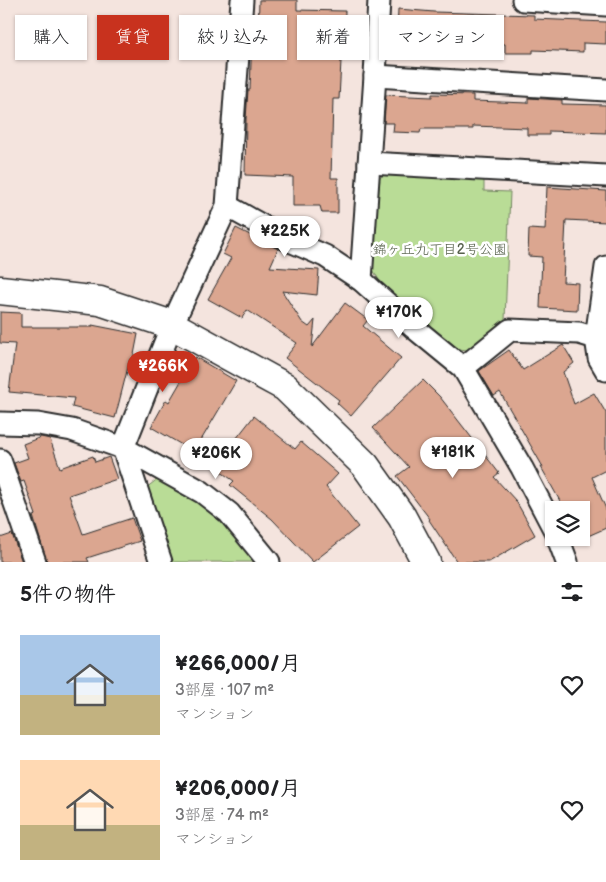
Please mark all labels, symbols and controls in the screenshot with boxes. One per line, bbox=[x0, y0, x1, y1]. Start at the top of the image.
chip: 購入 bbox=[15, 15, 87, 60]
chip: 賃貸 bbox=[97, 15, 169, 60]
chip: 絞り込み bbox=[179, 15, 287, 60]
chip: 新着 bbox=[297, 15, 369, 60]
chip: マンション bbox=[379, 15, 504, 60]
pin: ¥225K bbox=[250, 216, 320, 258]
text: ¥225K bbox=[260, 222, 310, 241]
park label: 錦ヶ丘九丁目2号公園 bbox=[373, 241, 507, 258]
pin: ¥170K bbox=[364, 296, 434, 339]
text: ¥170K bbox=[376, 303, 422, 322]
pin: ¥266K bbox=[128, 350, 198, 393]
text: ¥266K bbox=[138, 357, 188, 376]
pin: ¥181K bbox=[418, 436, 488, 479]
pin: ¥206K bbox=[181, 438, 251, 480]
text: ¥181K bbox=[431, 443, 475, 462]
text: ¥206K bbox=[191, 444, 241, 463]
map controls bbox=[545, 501, 590, 546]
button: layers bbox=[545, 501, 590, 546]
icon: filters bbox=[558, 578, 586, 606]
text: 5件の物件 bbox=[20, 582, 116, 607]
text: ¥266,000/月 bbox=[175, 651, 301, 676]
icon: home bbox=[60, 655, 120, 715]
icon: heart bbox=[558, 671, 586, 699]
text: 3部屋 · 107 m² bbox=[175, 681, 274, 700]
text: マンション bbox=[175, 705, 254, 724]
text: ¥206,000/月 bbox=[175, 776, 301, 801]
icon: home bbox=[60, 780, 120, 840]
icon: heart bbox=[558, 796, 586, 824]
text: 3部屋 · 74 m² bbox=[175, 806, 269, 825]
text: マンション bbox=[175, 830, 254, 849]

